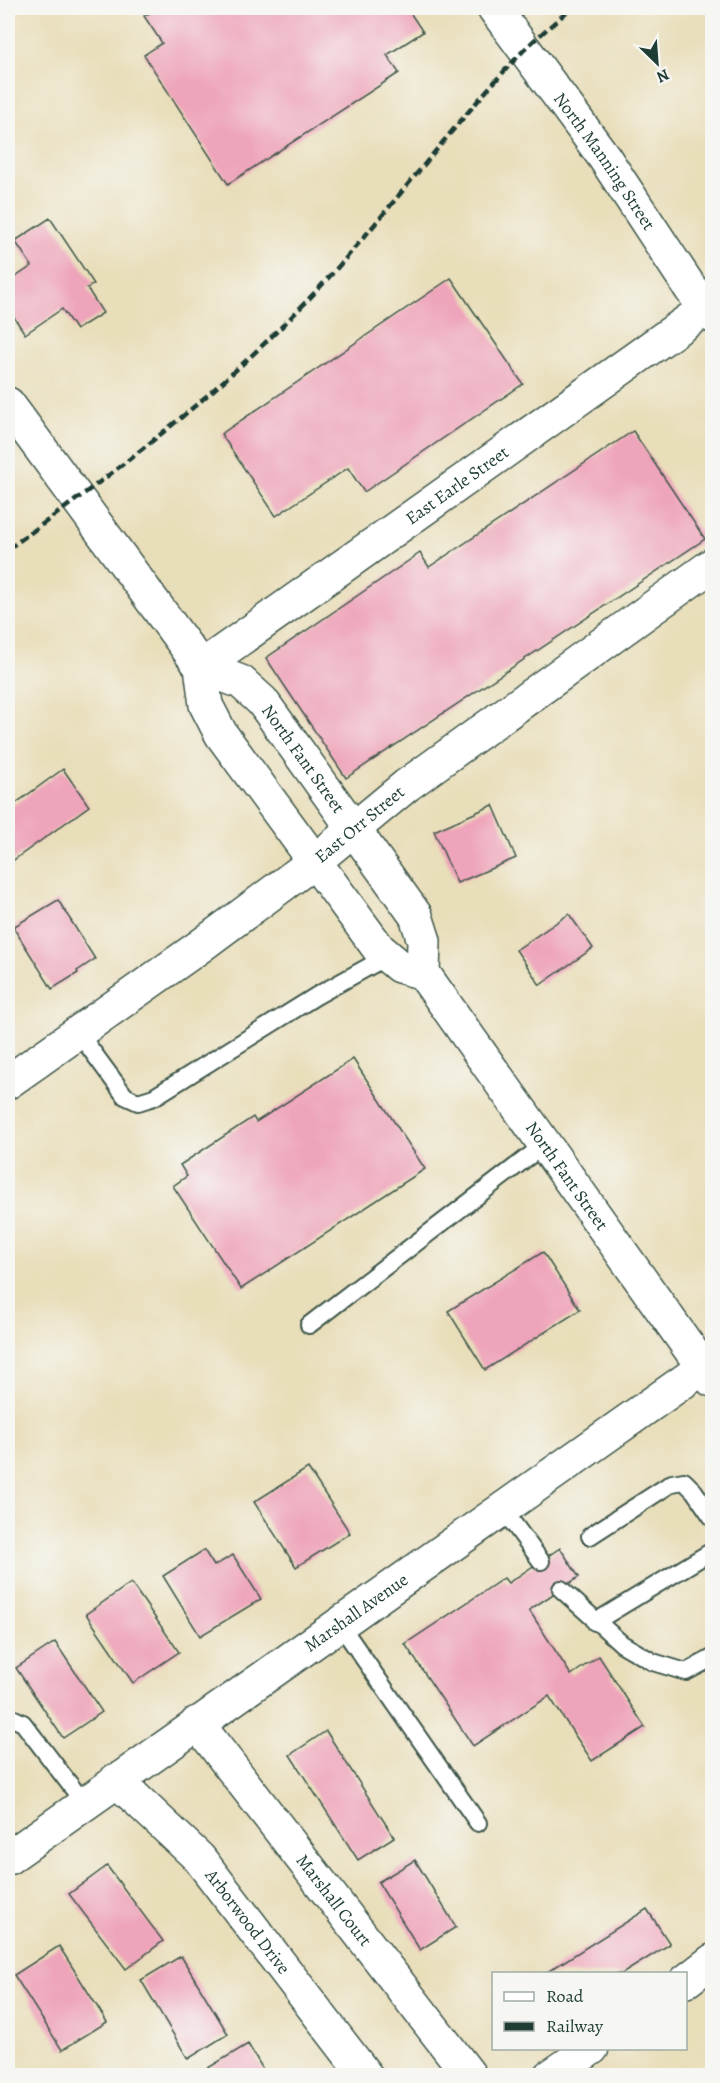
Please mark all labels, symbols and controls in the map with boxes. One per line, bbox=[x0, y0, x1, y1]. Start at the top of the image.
north arrow bbox=[627, 33, 687, 93]
text: N bbox=[653, 63, 673, 88]
street label: North Manning Street bbox=[548, 87, 661, 235]
street label: East Earle Street bbox=[401, 440, 513, 530]
street label: North Fant Street bbox=[256, 700, 350, 818]
street label: East Orr Street bbox=[310, 780, 409, 868]
street label: North Fant Street bbox=[520, 1117, 614, 1235]
street label: Marshall Avenue bbox=[299, 1568, 413, 1657]
street label: Marshall Court bbox=[291, 1849, 377, 1951]
street label: Arborwood Drive bbox=[199, 1863, 296, 1979]
legend bbox=[492, 1972, 687, 2050]
text: Road bbox=[546, 1984, 584, 2008]
text: Railway bbox=[546, 2014, 604, 2038]

